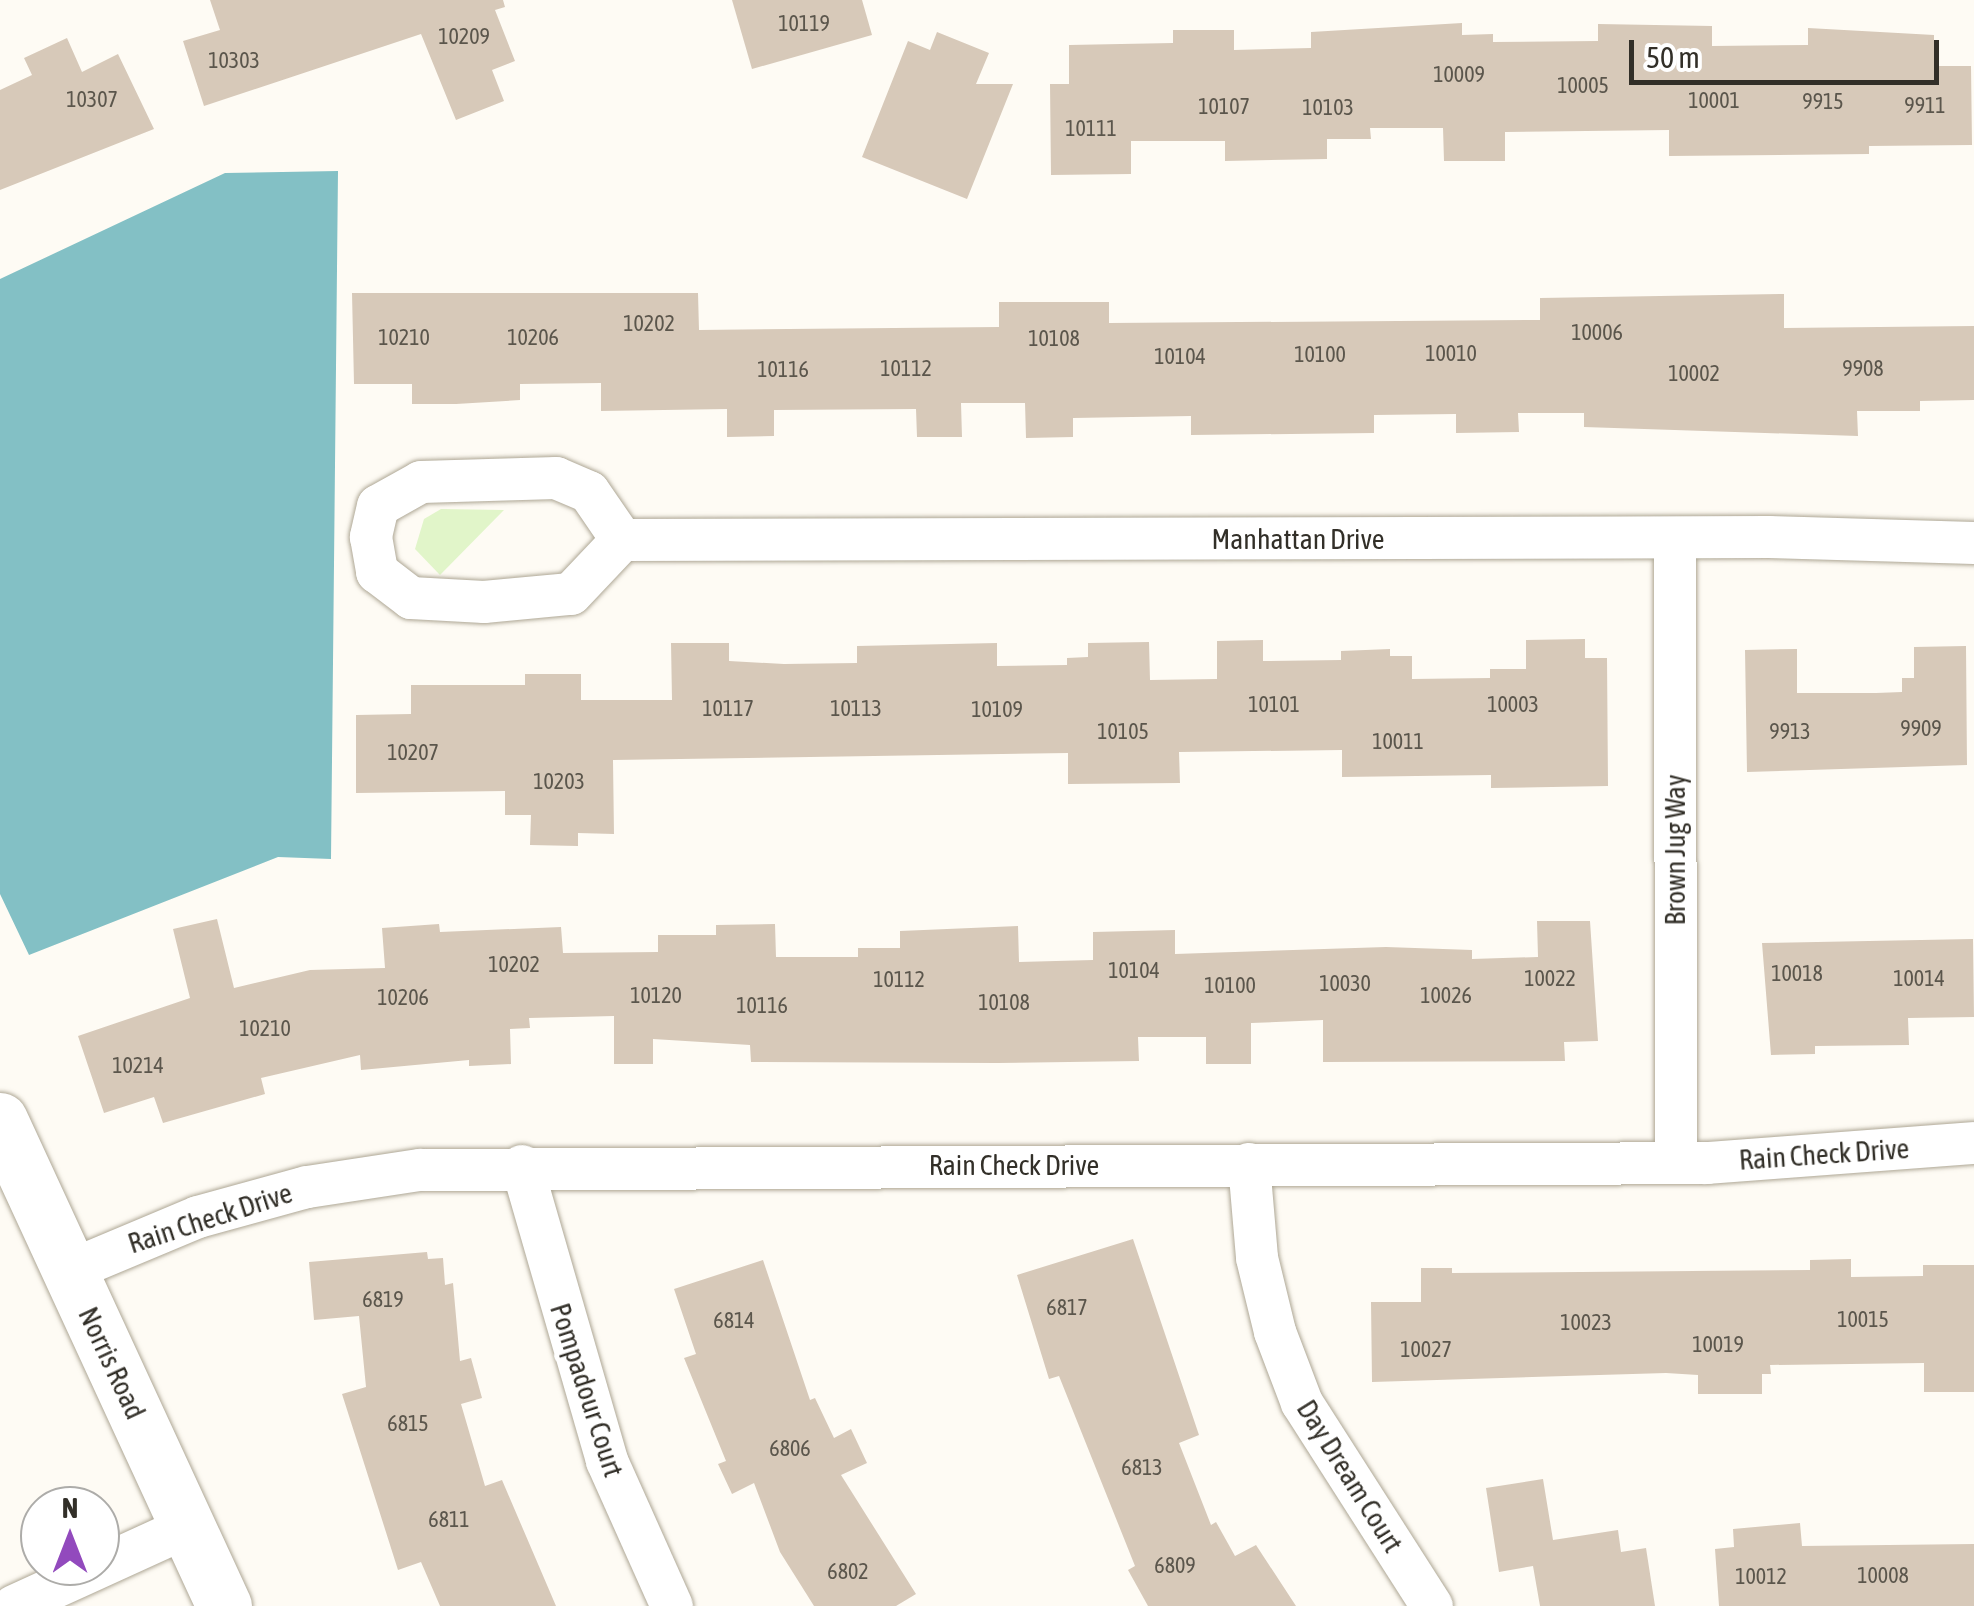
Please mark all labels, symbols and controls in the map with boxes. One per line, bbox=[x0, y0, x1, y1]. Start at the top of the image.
house number: 10119 bbox=[778, 11, 830, 37]
scale bar bbox=[1634, 20, 1944, 82]
house number: 10209 bbox=[438, 24, 490, 50]
text: 50 m bbox=[1646, 40, 1700, 74]
house number: 10303 bbox=[208, 48, 260, 74]
house number: 10009 bbox=[1433, 62, 1485, 88]
house number: 10005 bbox=[1557, 73, 1609, 99]
house number: 10307 bbox=[66, 87, 118, 113]
house number: 10001 bbox=[1688, 88, 1740, 114]
house number: 9915 bbox=[1802, 89, 1844, 115]
house number: 9911 bbox=[1904, 93, 1946, 119]
house number: 10107 bbox=[1198, 94, 1250, 120]
house number: 10103 bbox=[1302, 95, 1354, 121]
house number: 10111 bbox=[1065, 116, 1117, 142]
house number: 10202 bbox=[623, 311, 675, 337]
house number: 10006 bbox=[1571, 320, 1623, 346]
house number: 10210 bbox=[378, 325, 430, 351]
house number: 10206 bbox=[507, 325, 559, 351]
house number: 10108 bbox=[1028, 326, 1080, 352]
house number: 10010 bbox=[1425, 341, 1477, 367]
house number: 10100 bbox=[1294, 342, 1346, 368]
house number: 10104 bbox=[1154, 344, 1206, 370]
house number: 10112 bbox=[880, 356, 932, 382]
house number: 9908 bbox=[1842, 356, 1884, 382]
house number: 10116 bbox=[757, 357, 809, 383]
house number: 10002 bbox=[1668, 361, 1720, 387]
street label: Manhattan Drive bbox=[1212, 522, 1384, 556]
house number: 10101 bbox=[1248, 692, 1300, 718]
house number: 10003 bbox=[1487, 692, 1539, 718]
house number: 10117 bbox=[702, 696, 754, 722]
house number: 10113 bbox=[830, 696, 882, 722]
house number: 10109 bbox=[971, 697, 1023, 723]
house number: 9909 bbox=[1900, 716, 1942, 742]
house number: 10105 bbox=[1097, 719, 1149, 745]
house number: 9913 bbox=[1769, 719, 1811, 745]
house number: 10011 bbox=[1372, 729, 1424, 755]
house number: 10207 bbox=[387, 740, 439, 766]
house number: 10203 bbox=[533, 769, 585, 795]
street label: Brown Jug Way bbox=[1658, 775, 1692, 925]
house number: 10202 bbox=[488, 952, 540, 978]
house number: 10104 bbox=[1108, 958, 1160, 984]
house number: 10018 bbox=[1771, 961, 1823, 987]
house number: 10022 bbox=[1524, 966, 1576, 992]
house number: 10014 bbox=[1893, 966, 1945, 992]
house number: 10112 bbox=[873, 967, 925, 993]
house number: 10030 bbox=[1319, 971, 1371, 997]
house number: 10100 bbox=[1204, 973, 1256, 999]
house number: 10120 bbox=[630, 983, 682, 1009]
house number: 10026 bbox=[1420, 983, 1472, 1009]
house number: 10206 bbox=[377, 985, 429, 1011]
house number: 10108 bbox=[978, 990, 1030, 1016]
house number: 10116 bbox=[736, 993, 788, 1019]
house number: 10210 bbox=[239, 1016, 291, 1042]
house number: 10214 bbox=[112, 1053, 164, 1079]
street label: Rain Check Drive bbox=[1738, 1131, 1910, 1177]
street label: Rain Check Drive bbox=[929, 1148, 1099, 1182]
street label: Rain Check Drive bbox=[124, 1176, 296, 1260]
house number: 6819 bbox=[362, 1287, 404, 1313]
house number: 6817 bbox=[1046, 1295, 1088, 1321]
street label: Pompadour Court bbox=[543, 1299, 631, 1481]
street label: Norris Road bbox=[71, 1302, 153, 1424]
house number: 10015 bbox=[1837, 1307, 1889, 1333]
house number: 6814 bbox=[713, 1308, 755, 1334]
house number: 10023 bbox=[1560, 1310, 1612, 1336]
house number: 10019 bbox=[1692, 1332, 1744, 1358]
house number: 10027 bbox=[1400, 1337, 1452, 1363]
street label: Day Dream Court bbox=[1290, 1394, 1410, 1558]
house number: 6815 bbox=[387, 1411, 429, 1437]
house number: 6806 bbox=[769, 1436, 811, 1462]
house number: 6813 bbox=[1121, 1455, 1163, 1481]
north arrow bbox=[20, 1486, 120, 1586]
text: N bbox=[62, 1492, 78, 1524]
house number: 6811 bbox=[428, 1507, 470, 1533]
house number: 6809 bbox=[1154, 1553, 1196, 1579]
house number: 6802 bbox=[827, 1559, 869, 1585]
house number: 10008 bbox=[1857, 1563, 1909, 1589]
house number: 10012 bbox=[1735, 1564, 1787, 1590]

